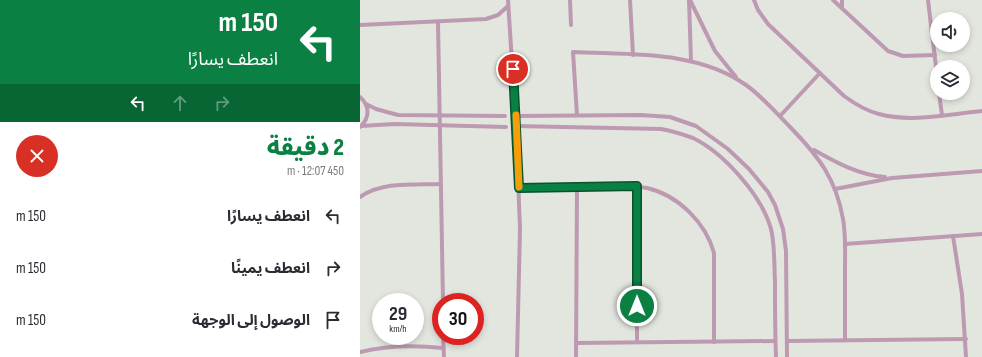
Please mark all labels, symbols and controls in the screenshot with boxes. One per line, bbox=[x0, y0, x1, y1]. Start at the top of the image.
text: 150 m bbox=[218, 6, 278, 39]
map controls bbox=[930, 12, 970, 100]
button: sound bbox=[930, 12, 970, 52]
icon: left bbox=[292, 16, 344, 68]
text: انعطف يسارًا bbox=[188, 49, 278, 70]
pin bbox=[496, 52, 530, 86]
icon: arrive bbox=[502, 58, 524, 80]
button: layers bbox=[930, 60, 970, 100]
icon: left bbox=[127, 92, 149, 114]
icon: ahead bbox=[169, 92, 191, 114]
icon: right bbox=[211, 92, 233, 114]
text: 2 دقيقة bbox=[267, 133, 344, 162]
button: close bbox=[16, 135, 58, 177]
text: 450 m · 12:07 bbox=[287, 163, 344, 179]
icon: left bbox=[322, 205, 344, 227]
text: 150 m bbox=[16, 207, 46, 226]
text: انعطف يسارًا bbox=[227, 207, 310, 226]
icon: right bbox=[322, 257, 344, 279]
text: 150 m bbox=[16, 259, 46, 278]
text: انعطف يمينًا bbox=[231, 259, 310, 278]
position arrow bbox=[616, 285, 658, 327]
speed limit sign: 30 bbox=[432, 293, 484, 345]
text: 29 bbox=[389, 302, 407, 326]
icon: arrive bbox=[322, 309, 344, 331]
text: 150 m bbox=[16, 311, 46, 330]
text: الوصول إلى الوجهة bbox=[192, 311, 310, 330]
text: km/h bbox=[389, 323, 407, 335]

